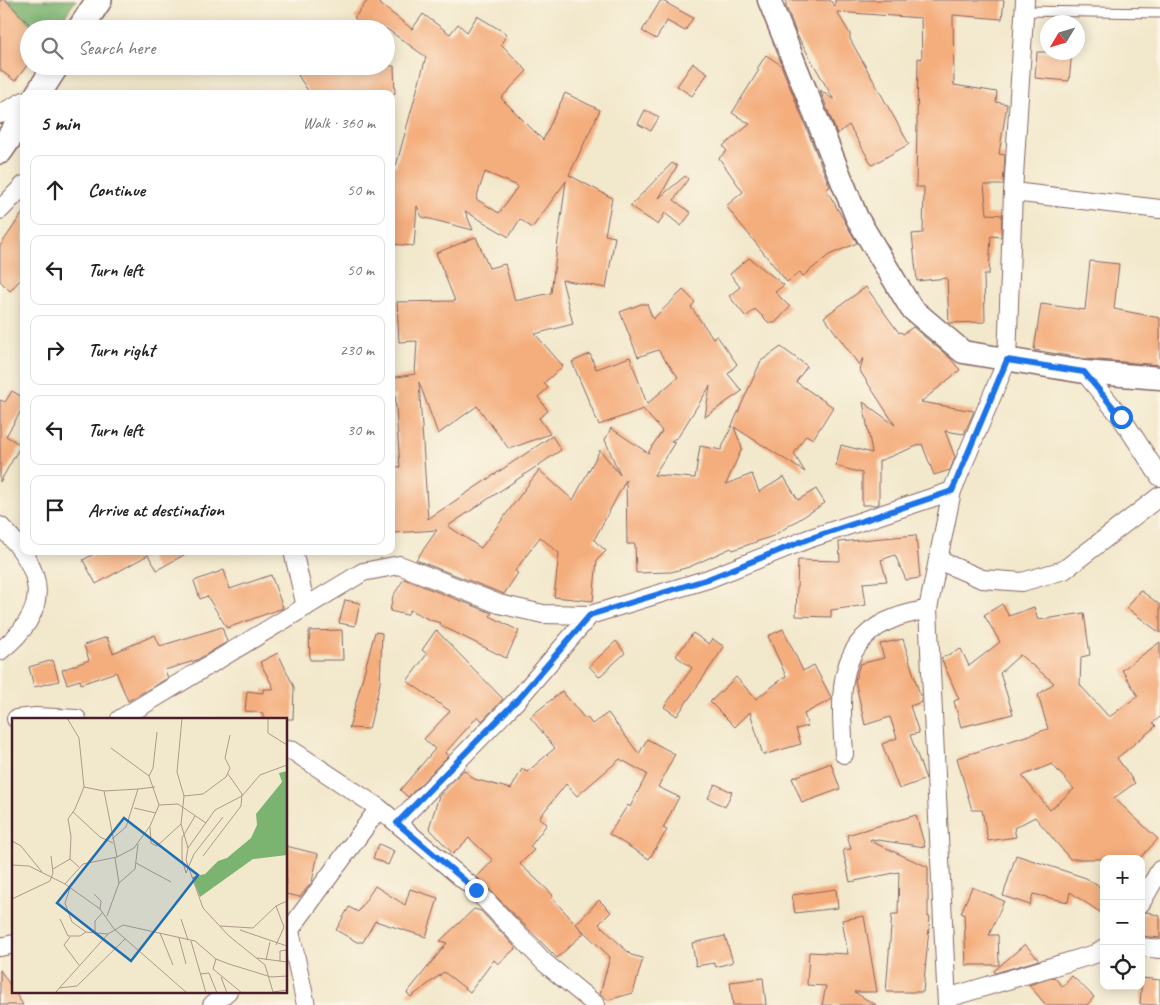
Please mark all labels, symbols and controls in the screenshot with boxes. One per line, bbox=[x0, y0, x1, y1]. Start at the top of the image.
north arrow bbox=[1040, 15, 1085, 60]
search box bbox=[20, 20, 395, 75]
icon: search bbox=[38, 34, 66, 62]
text: Search here bbox=[78, 36, 155, 60]
text: 5 min bbox=[40, 110, 80, 136]
text: Walk · 360 m bbox=[303, 113, 375, 133]
icon: ahead bbox=[41, 176, 69, 204]
text: Continue bbox=[88, 178, 145, 202]
text: 50 m bbox=[347, 180, 374, 200]
icon: left bbox=[41, 256, 69, 284]
text: Turn left bbox=[88, 258, 143, 282]
text: 50 m bbox=[347, 260, 374, 280]
icon: right bbox=[41, 336, 69, 364]
text: Turn right bbox=[88, 338, 155, 362]
text: 230 m bbox=[340, 340, 374, 360]
route start bbox=[1110, 406, 1133, 429]
icon: left bbox=[41, 416, 69, 444]
text: Turn left bbox=[88, 418, 143, 442]
text: 30 m bbox=[347, 420, 374, 440]
icon: arrive bbox=[41, 496, 69, 524]
text: Arrive at destination bbox=[88, 498, 224, 522]
inset map bbox=[12, 718, 288, 992]
map controls bbox=[1100, 855, 1145, 990]
button: + bbox=[1100, 855, 1145, 900]
route end bbox=[465, 879, 488, 902]
button: − bbox=[1100, 900, 1145, 945]
button: locate bbox=[1100, 945, 1145, 990]

